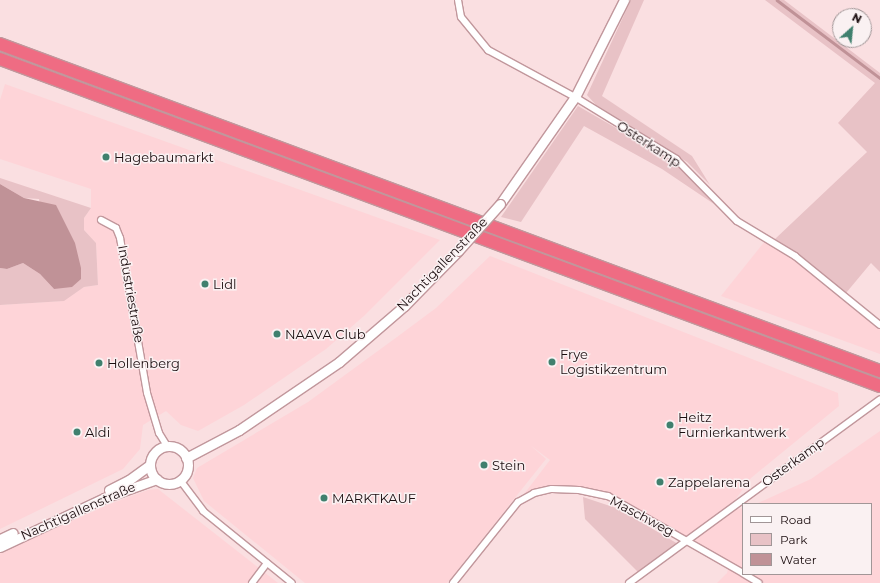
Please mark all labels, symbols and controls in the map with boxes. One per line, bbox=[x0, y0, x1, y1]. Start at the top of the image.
north arrow bbox=[832, 8, 872, 48]
text: N bbox=[850, 10, 864, 26]
street label: Osterkamp bbox=[614, 118, 684, 170]
place label: Hagebaumarkt bbox=[114, 149, 214, 165]
marker: Hagebaumarkt bbox=[101, 152, 111, 162]
street label: Nachtigallenstraße bbox=[393, 214, 491, 314]
street label: Industriestraße bbox=[115, 244, 147, 344]
place label: Lidl bbox=[213, 276, 236, 292]
marker: Lidl bbox=[200, 279, 210, 289]
place label: NAAVA Club bbox=[285, 326, 365, 342]
marker: NAAVA Club bbox=[272, 329, 282, 339]
place label: Frye Logistikzentrum bbox=[560, 347, 667, 378]
place label: Hollenberg bbox=[107, 355, 180, 371]
marker: Frye Logistikzentrum bbox=[547, 357, 557, 367]
marker: Hollenberg bbox=[94, 358, 104, 368]
place label: Heitz Furnierkantwerk bbox=[678, 410, 786, 441]
marker: Heitz Furnierkantwerk bbox=[665, 420, 675, 430]
place label: Aldi bbox=[85, 424, 110, 440]
marker: Aldi bbox=[72, 427, 82, 437]
street label: Osterkamp bbox=[759, 434, 827, 490]
place label: Stein bbox=[492, 457, 525, 473]
marker: Stein bbox=[479, 460, 489, 470]
place label: Zappelarena bbox=[668, 474, 750, 490]
marker: Zappelarena bbox=[655, 477, 665, 487]
street label: Nachtigallenstraße bbox=[18, 479, 138, 543]
place label: MARKTKAUF bbox=[332, 490, 416, 506]
marker: MARKTKAUF bbox=[319, 493, 329, 503]
street label: Maschweg bbox=[607, 493, 677, 539]
legend bbox=[742, 503, 872, 575]
text: Road bbox=[780, 512, 811, 527]
text: Park bbox=[780, 532, 807, 547]
text: Water bbox=[780, 552, 816, 567]

